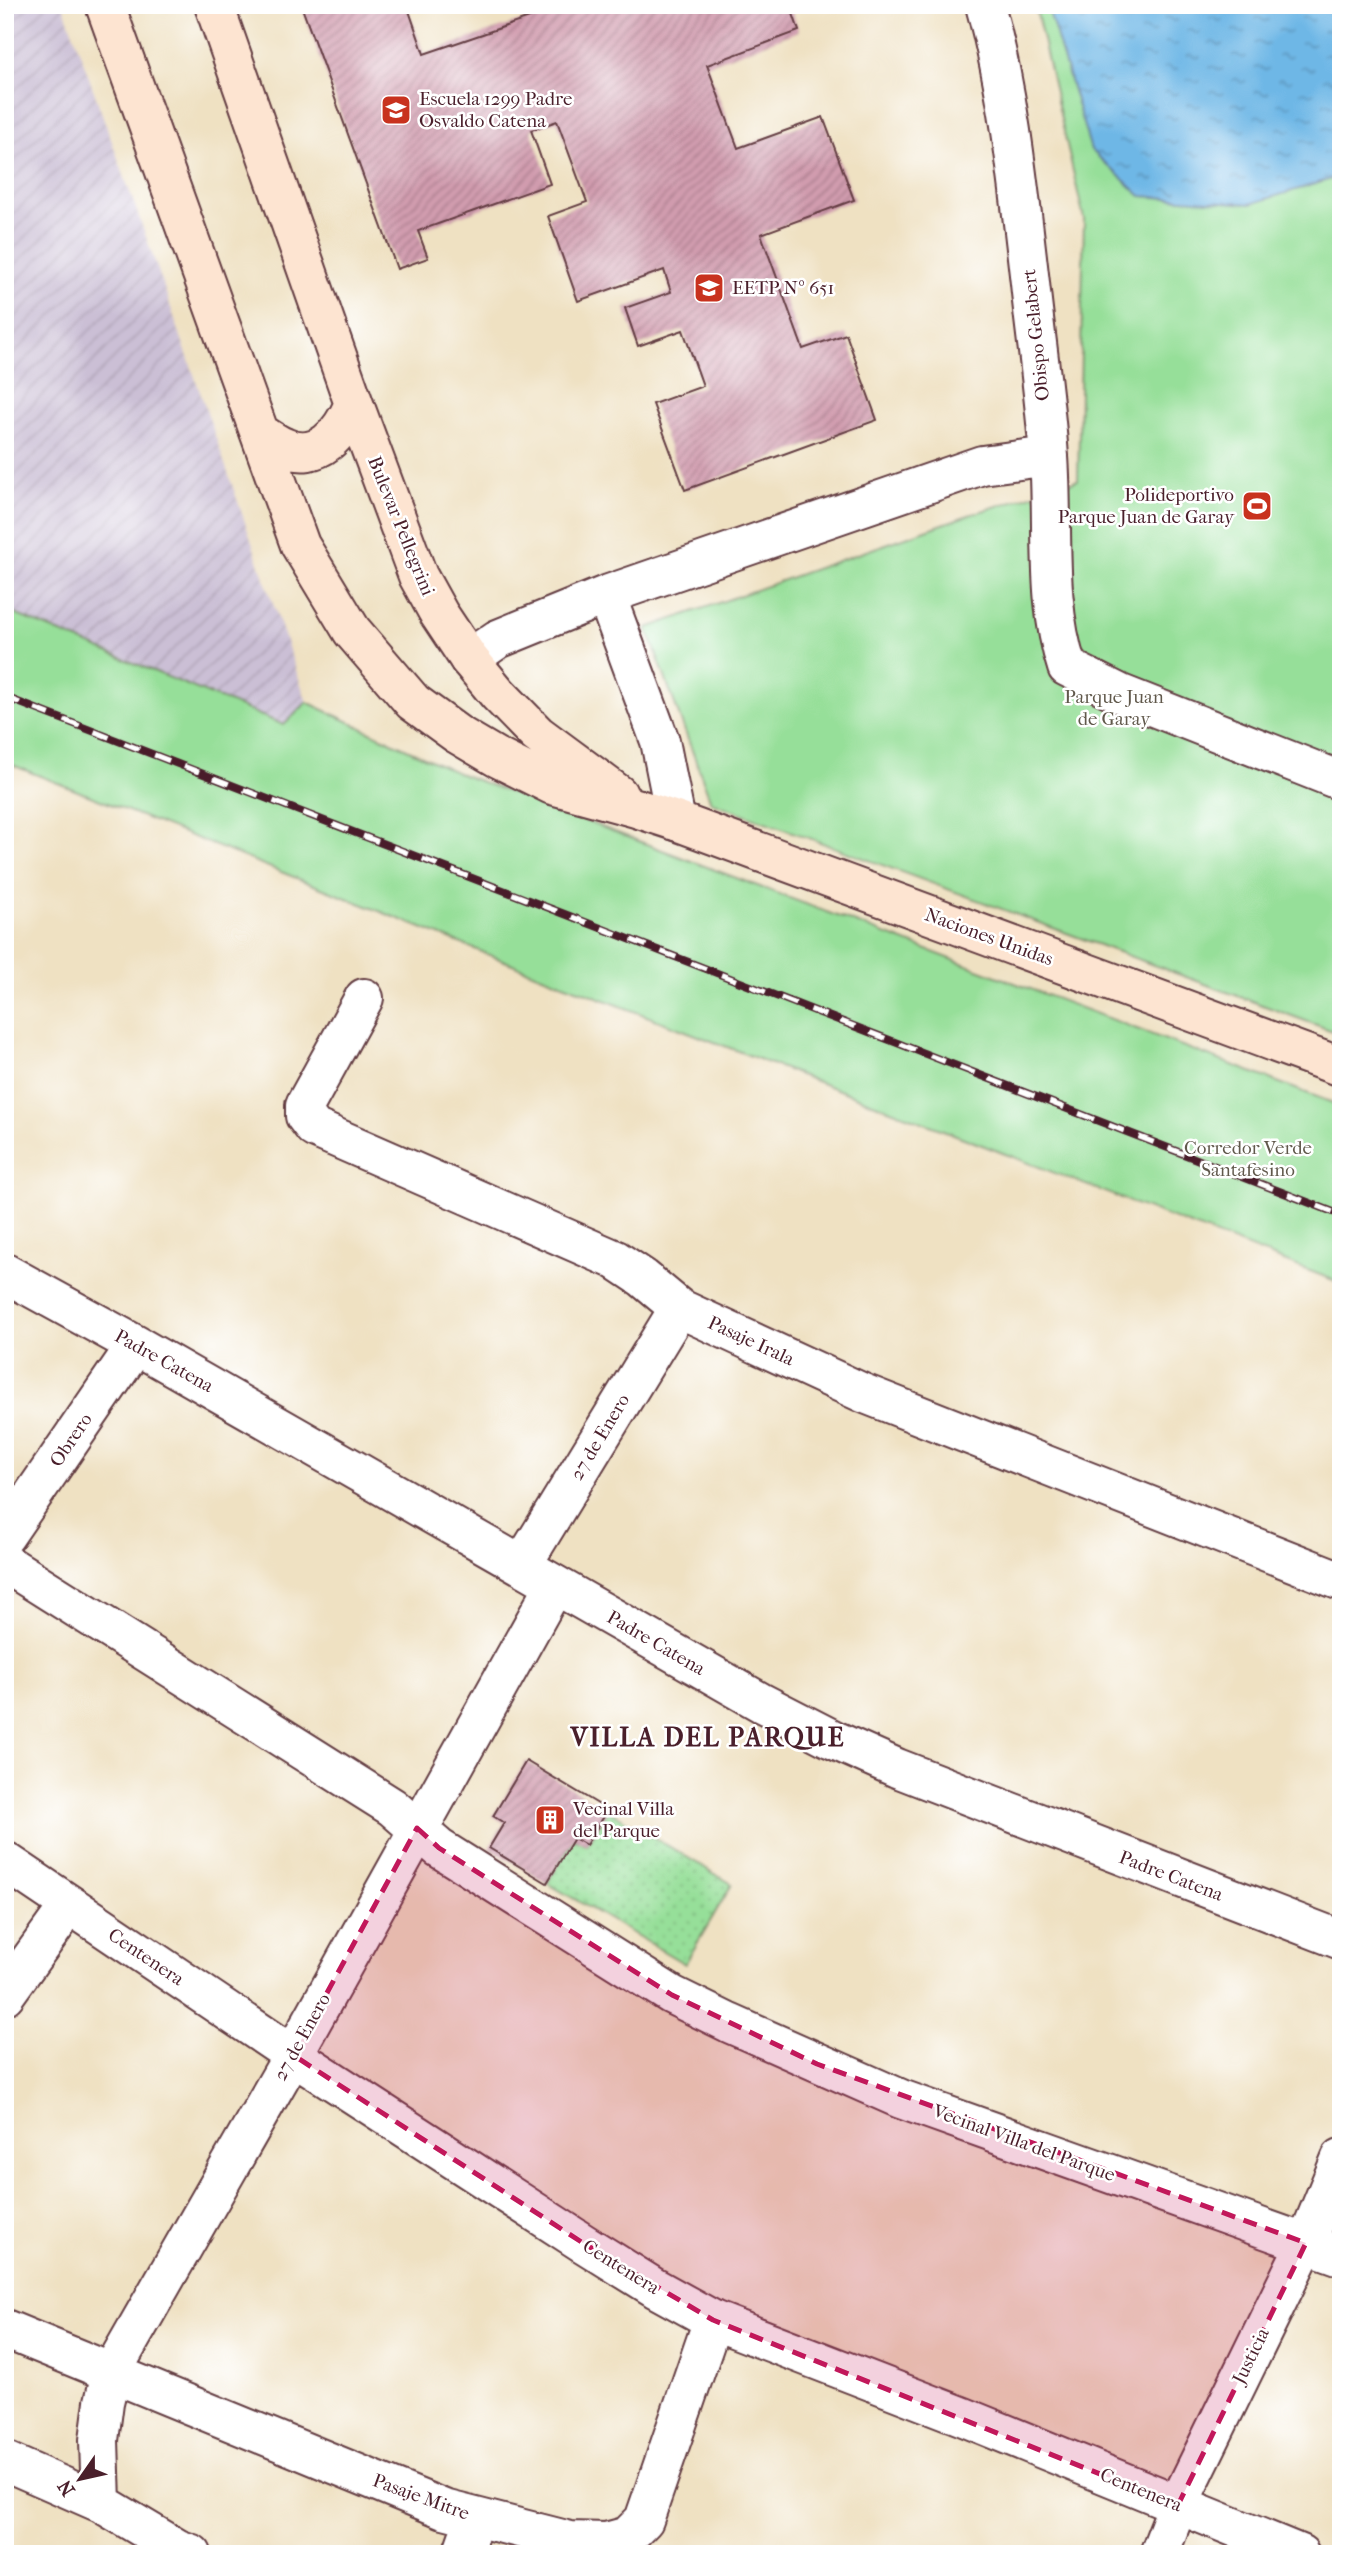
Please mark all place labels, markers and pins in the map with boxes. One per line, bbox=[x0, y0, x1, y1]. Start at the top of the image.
place label: Escuela 1299 Padre Osvaldo Catena bbox=[419, 88, 572, 132]
school or university icon: Escuela 1299 Padre Osvaldo Catena bbox=[379, 93, 413, 127]
school or university icon: EETP Nº 651 bbox=[692, 271, 726, 305]
place label: EETP Nº 651 bbox=[732, 277, 834, 299]
place label: Polideportivo Parque Juan de Garay bbox=[1058, 484, 1235, 528]
sports icon: Polideportivo Parque Juan de Garay bbox=[1240, 489, 1274, 523]
place label: Vecinal Villa del Parque bbox=[572, 1798, 674, 1842]
building icon: Vecinal Villa del Parque bbox=[533, 1803, 567, 1837]

